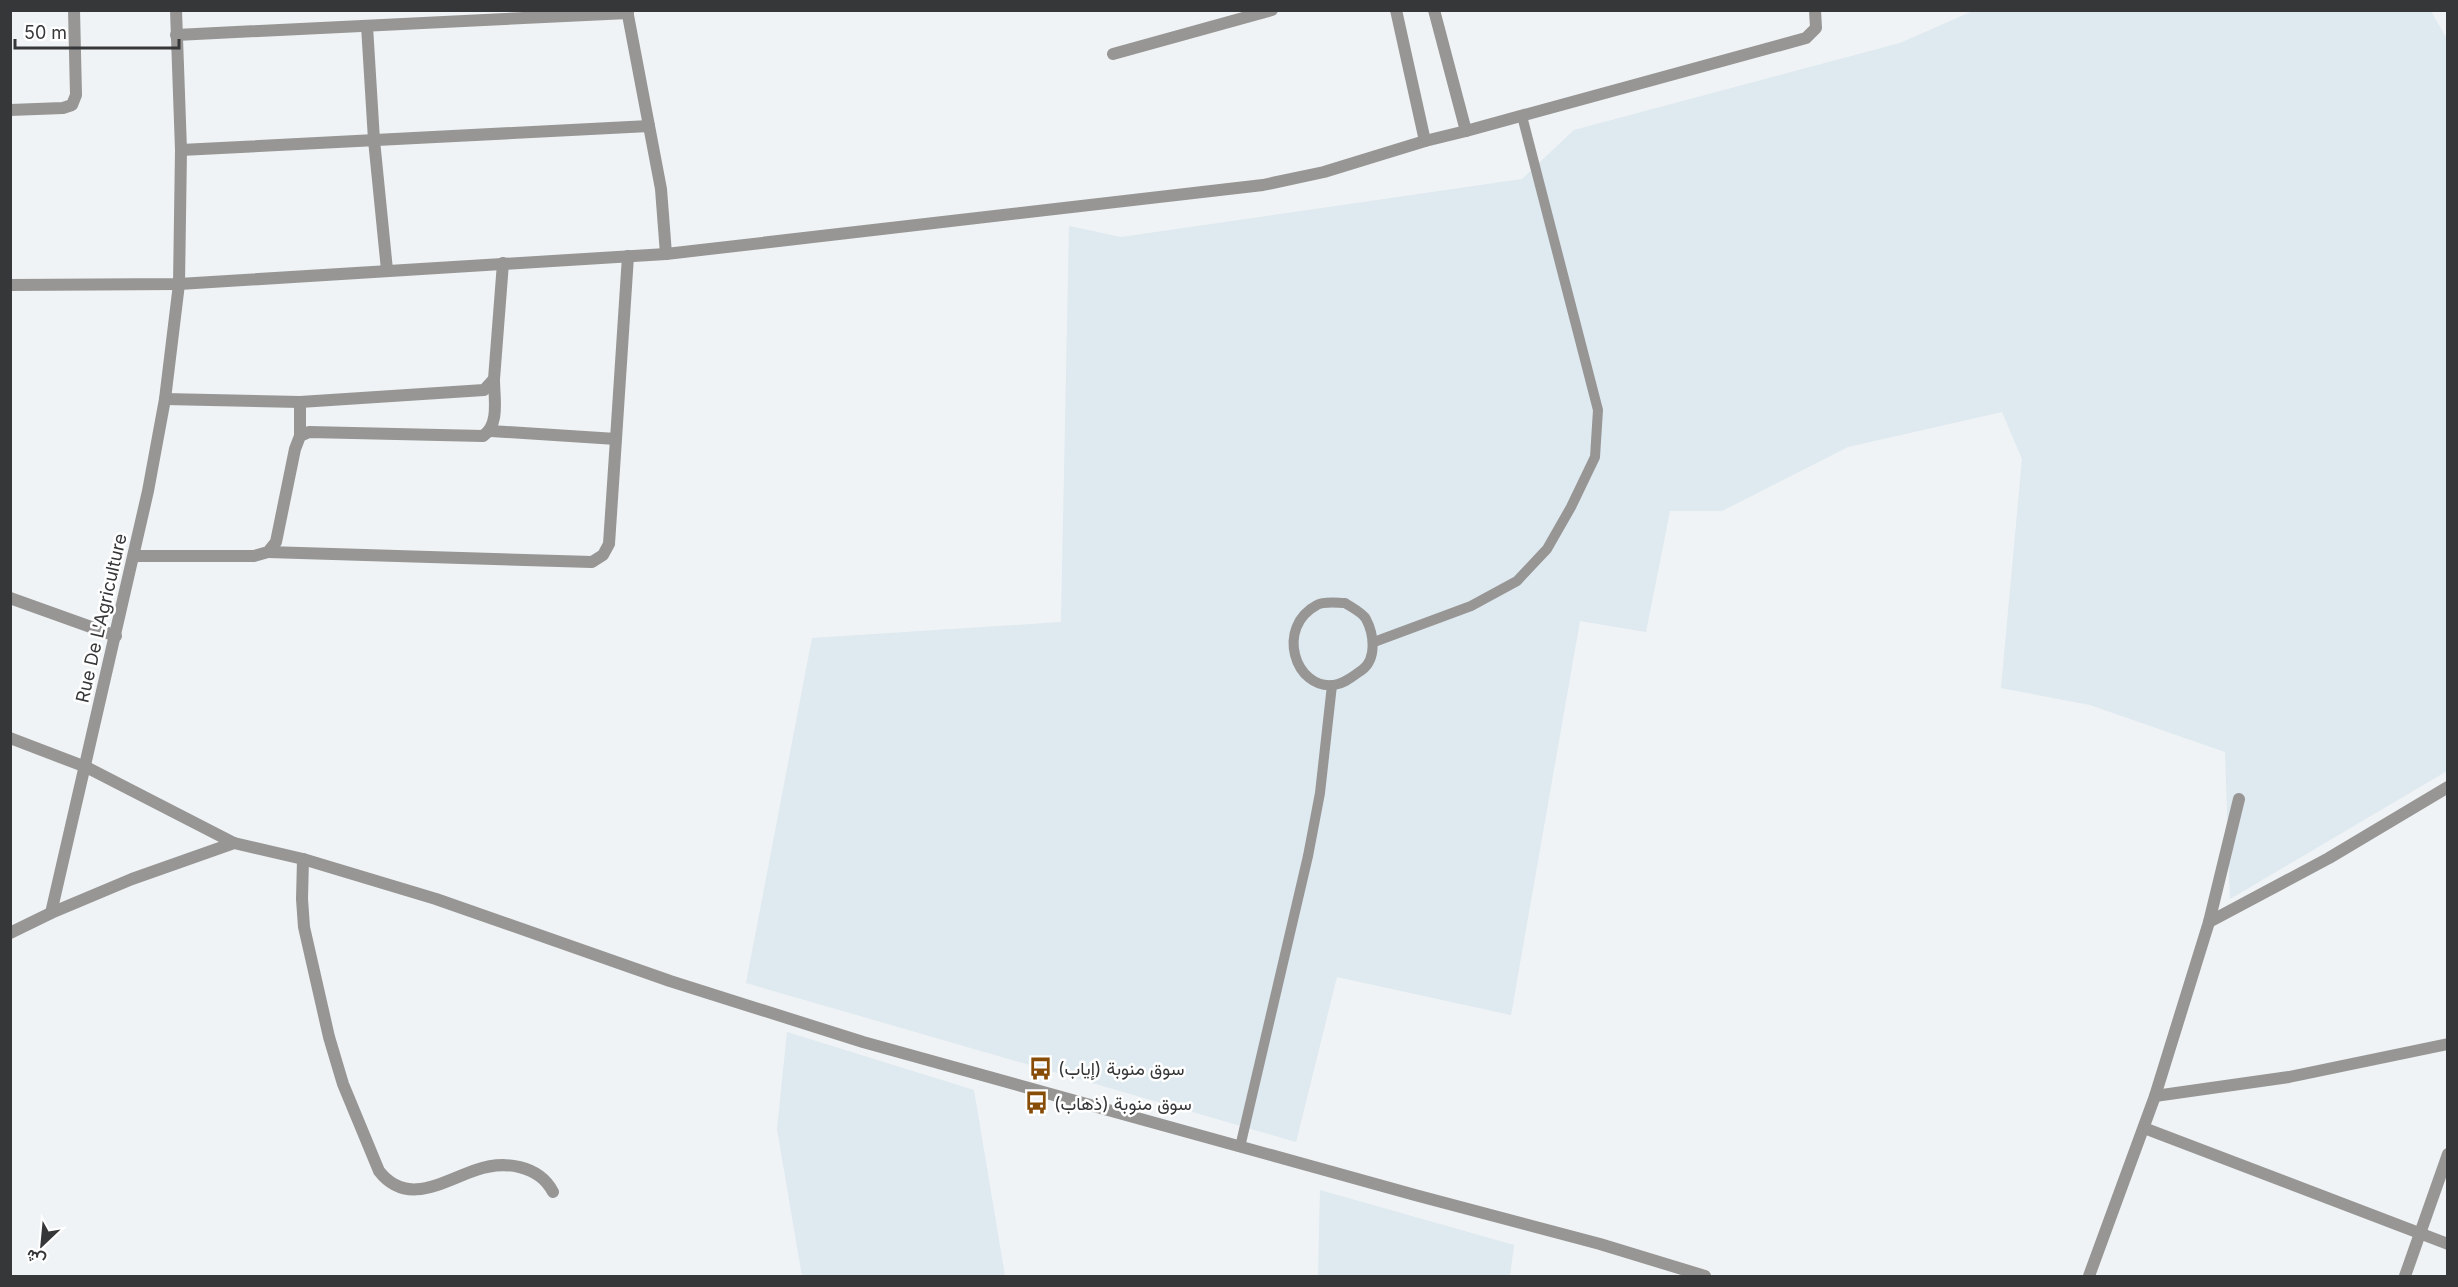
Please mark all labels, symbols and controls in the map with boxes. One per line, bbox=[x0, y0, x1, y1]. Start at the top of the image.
scale bar bbox=[15, 12, 178, 50]
text: 50 m bbox=[24, 22, 67, 43]
street label: Rue De L'Agriculture bbox=[71, 531, 131, 705]
bus stop icon: سوق منوبة (إياب) bbox=[1027, 1055, 1053, 1081]
place label: سوق منوبة (إياب) bbox=[1058, 1058, 1184, 1081]
bus stop icon: سوق منوبة (ذهاب) bbox=[1023, 1090, 1049, 1116]
place label: سوق منوبة (ذهاب) bbox=[1054, 1093, 1192, 1115]
north arrow bbox=[12, 1215, 72, 1275]
text: ش bbox=[22, 1245, 48, 1272]

